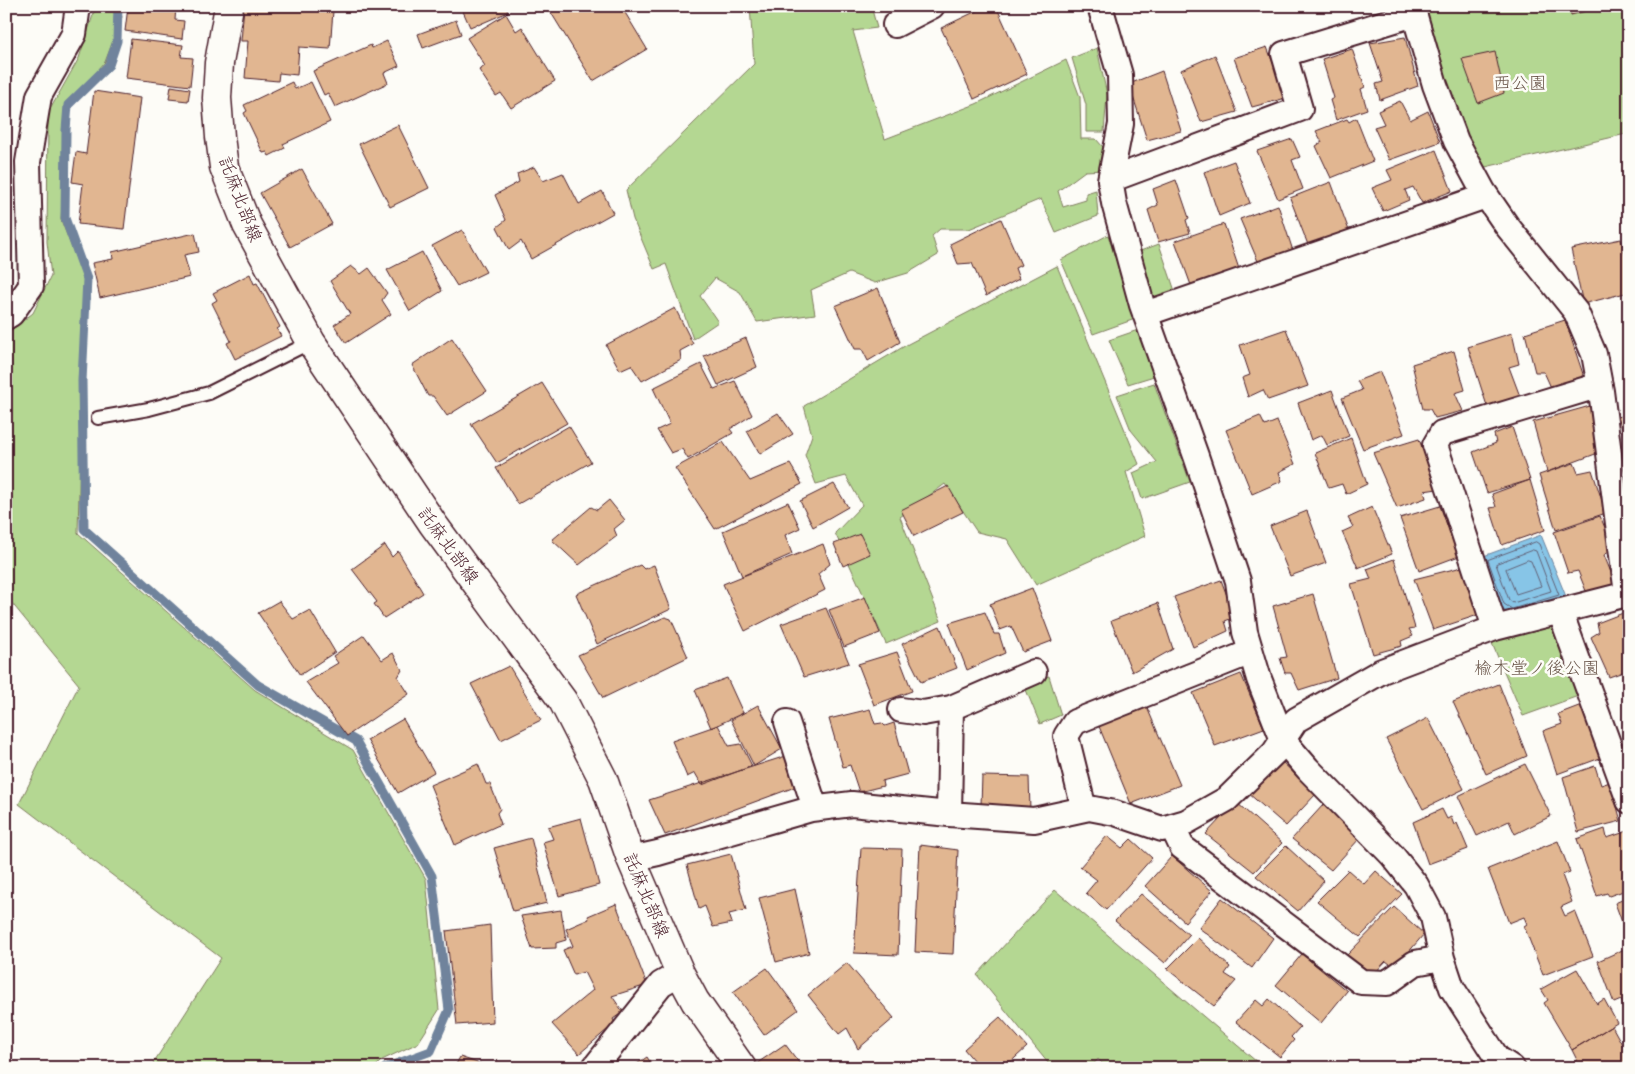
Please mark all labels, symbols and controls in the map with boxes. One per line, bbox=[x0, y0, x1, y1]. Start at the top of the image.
park label: 西公園 bbox=[1493, 71, 1547, 94]
street label: 託麻北部線 bbox=[214, 153, 268, 245]
street label: 託麻北部線 bbox=[413, 502, 485, 588]
park label: 楡木堂ノ後公園 bbox=[1474, 656, 1600, 679]
street label: 託麻北部線 bbox=[619, 849, 675, 941]

